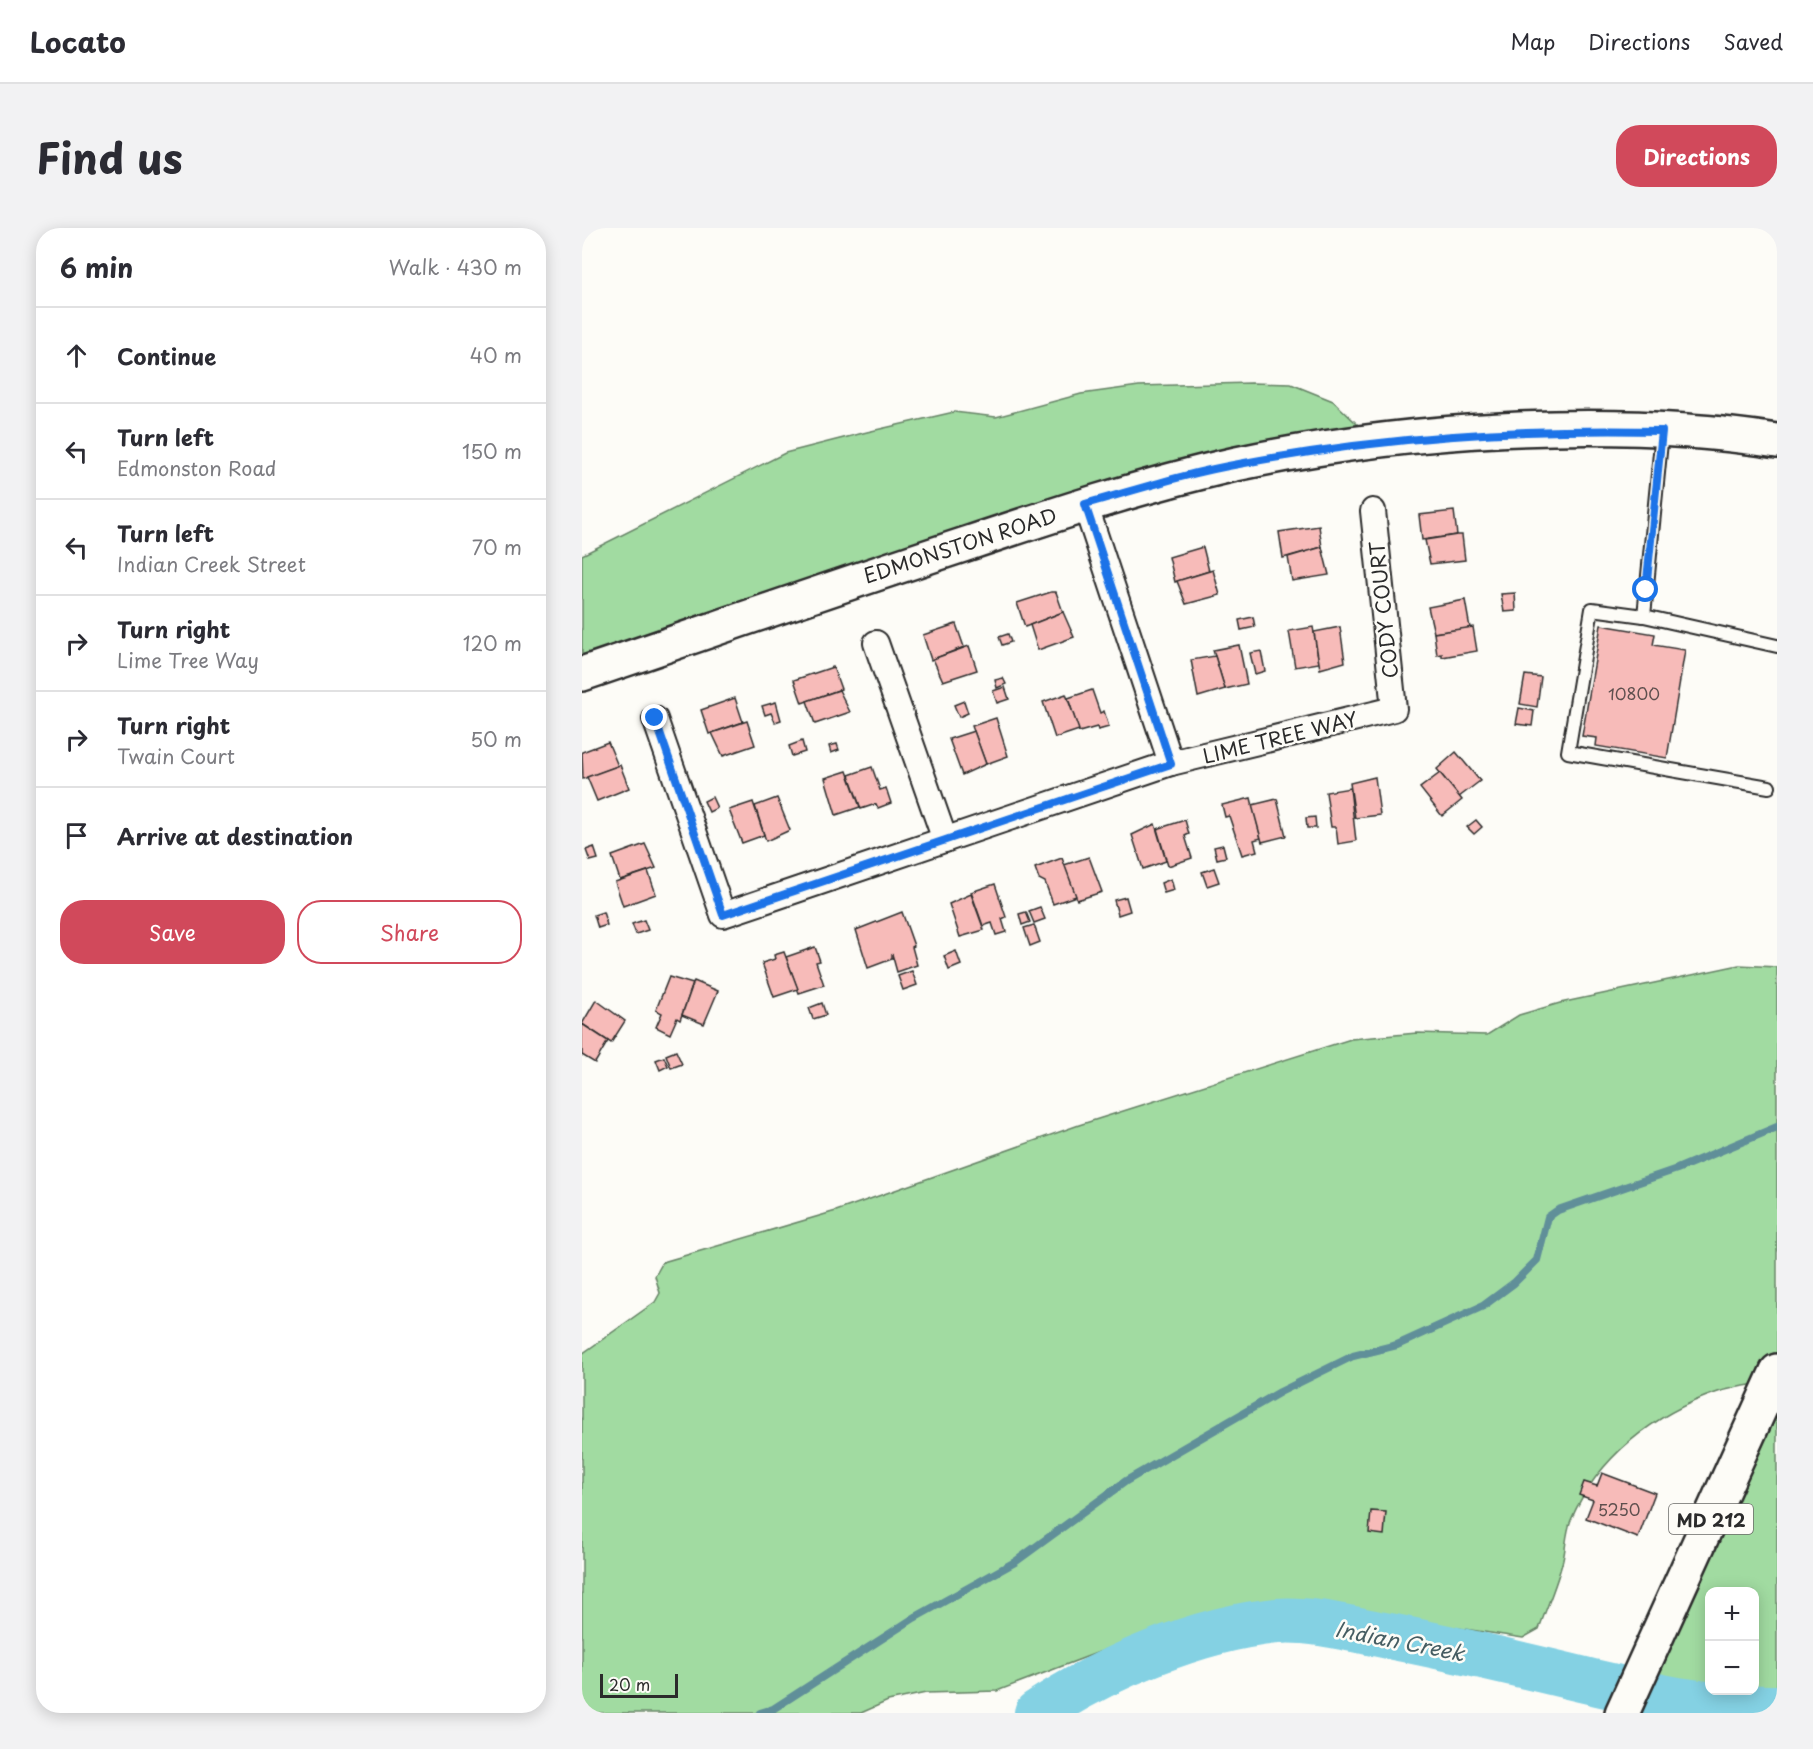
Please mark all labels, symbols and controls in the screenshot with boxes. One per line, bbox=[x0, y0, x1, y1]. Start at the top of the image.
text: Locato bbox=[30, 20, 126, 63]
text: Map bbox=[1510, 25, 1555, 57]
text: Directions bbox=[1588, 25, 1690, 57]
text: Saved bbox=[1723, 25, 1783, 57]
text: Find us bbox=[36, 125, 183, 188]
button: Directions bbox=[1616, 125, 1777, 187]
text: 6 min bbox=[60, 248, 133, 287]
text: Walk · 430 m bbox=[389, 252, 522, 282]
icon: ahead bbox=[60, 339, 93, 372]
text: Continue bbox=[117, 339, 216, 372]
text: 40 m bbox=[470, 340, 522, 370]
text: Turn left bbox=[117, 420, 214, 453]
icon: left bbox=[60, 435, 93, 468]
text: 150 m bbox=[462, 436, 522, 466]
text: Edmonston Road bbox=[117, 453, 276, 483]
street label: EDMONSTON ROAD bbox=[859, 500, 1061, 590]
text: Turn left bbox=[117, 516, 214, 549]
icon: left bbox=[60, 531, 93, 564]
text: 70 m bbox=[472, 532, 522, 562]
street label: CODY COURT bbox=[1361, 540, 1405, 680]
text: Indian Creek Street bbox=[117, 549, 306, 579]
route start bbox=[1632, 576, 1658, 602]
text: Turn right bbox=[117, 612, 230, 645]
icon: right bbox=[60, 627, 93, 660]
text: 120 m bbox=[463, 628, 522, 658]
text: Lime Tree Way bbox=[117, 645, 259, 675]
house number: 10800 bbox=[1608, 681, 1660, 705]
street label: LIME TREE WAY bbox=[1199, 703, 1361, 771]
route end bbox=[641, 704, 667, 730]
text: Turn right bbox=[117, 708, 230, 741]
icon: right bbox=[60, 723, 93, 756]
text: 50 m bbox=[470, 724, 522, 754]
text: Twain Court bbox=[117, 741, 235, 771]
icon: arrive bbox=[60, 819, 93, 852]
text: Arrive at destination bbox=[117, 819, 353, 852]
button: Save bbox=[60, 900, 285, 964]
button: Share bbox=[297, 900, 522, 964]
house number: 5250 bbox=[1598, 1497, 1640, 1521]
road number: MD 212 bbox=[1669, 1504, 1753, 1534]
map controls bbox=[1705, 1587, 1759, 1695]
button: + bbox=[1705, 1587, 1759, 1641]
water label: Indian Creek bbox=[1333, 1612, 1469, 1668]
button: − bbox=[1705, 1641, 1759, 1695]
scale bar bbox=[600, 1671, 678, 1698]
text: 20 m bbox=[609, 1672, 650, 1696]

